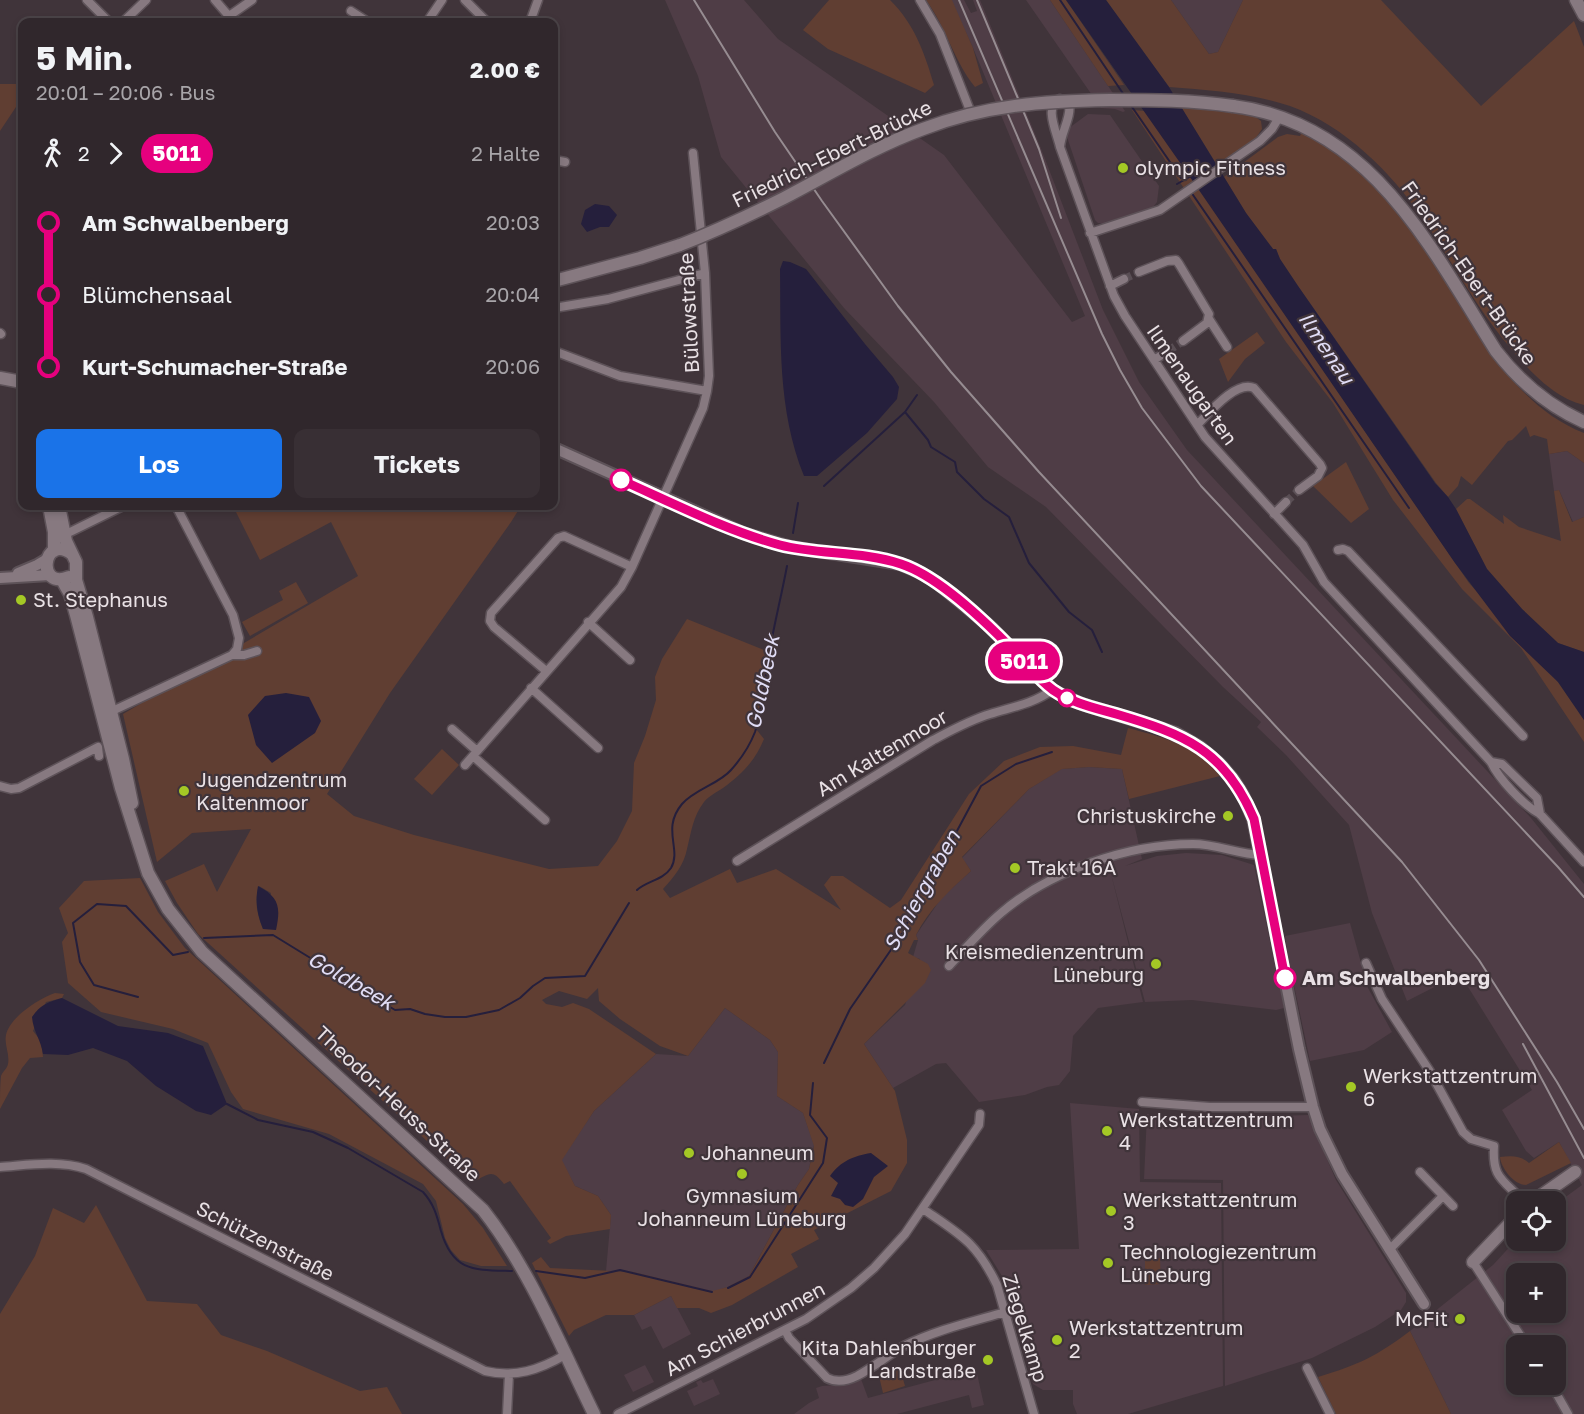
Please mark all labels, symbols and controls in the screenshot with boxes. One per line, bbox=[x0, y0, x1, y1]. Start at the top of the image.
text: 5 Min. bbox=[36, 38, 133, 77]
text: 2.00 € bbox=[470, 56, 540, 83]
text: 20:01 – 20:06 · Bus bbox=[36, 80, 215, 104]
street label: Friedrich-Ebert-Brücke bbox=[728, 94, 935, 212]
icon: walk bbox=[36, 137, 69, 170]
icon: forward bbox=[99, 137, 132, 170]
text: 5011 bbox=[153, 140, 201, 166]
text: 2 bbox=[78, 141, 90, 165]
text: 2 Halte bbox=[471, 141, 540, 165]
place label: olympic Fitness bbox=[1135, 155, 1286, 179]
marker: olympic Fitness bbox=[1116, 161, 1130, 175]
street label: Friedrich-Ebert-Brücke bbox=[1397, 176, 1542, 369]
text: Am Schwalbenberg bbox=[82, 209, 289, 236]
text: 20:03 bbox=[486, 210, 540, 234]
street label: Bülowstraße bbox=[673, 252, 703, 374]
text: Blümchensaal bbox=[82, 281, 232, 308]
text: 20:04 bbox=[485, 282, 540, 306]
water label: Ilmenau bbox=[1293, 306, 1361, 390]
street label: Ilmenaugarten bbox=[1142, 320, 1243, 449]
text: Kurt-Schumacher-Straße bbox=[82, 353, 347, 380]
text: 20:06 bbox=[486, 354, 540, 378]
button: Los bbox=[36, 429, 282, 498]
button: Tickets bbox=[294, 429, 540, 498]
unlabelled marker bbox=[610, 469, 632, 491]
place label: St. Stephanus bbox=[33, 587, 168, 611]
marker: St. Stephanus bbox=[14, 593, 28, 607]
water label: Goldbeek bbox=[739, 630, 785, 731]
line badge: 5011 bbox=[982, 642, 1066, 680]
text: 5011 bbox=[1000, 648, 1048, 674]
unlabelled marker bbox=[1058, 689, 1076, 707]
street label: Am Kaltenmoor bbox=[812, 704, 951, 801]
place label: Jugendzentrum Kaltenmoor bbox=[196, 767, 347, 814]
marker: Jugendzentrum Kaltenmoor bbox=[177, 784, 191, 798]
place label: Christuskirche bbox=[1077, 803, 1216, 827]
marker: Christuskirche bbox=[1221, 809, 1235, 823]
water label: Schiergraben bbox=[877, 825, 966, 956]
place label: Trakt 16A bbox=[1027, 855, 1116, 879]
marker: Trakt 16A bbox=[1008, 861, 1022, 875]
place label: Kreismedienzentrum Lüneburg bbox=[945, 939, 1144, 986]
water label: Goldbeek bbox=[303, 945, 401, 1016]
marker: Kreismedienzentrum Lüneburg bbox=[1149, 957, 1163, 971]
place label: Am Schwalbenberg bbox=[1302, 965, 1490, 989]
marker: Am Schwalbenberg bbox=[1274, 967, 1296, 989]
street label: Theodor-Heuss-Straße bbox=[311, 1020, 486, 1186]
place label: Werkstattzentrum 6 bbox=[1363, 1063, 1538, 1110]
marker: Werkstattzentrum 6 bbox=[1344, 1080, 1358, 1094]
place label: Werkstattzentrum 4 bbox=[1119, 1107, 1294, 1154]
marker: Werkstattzentrum 4 bbox=[1100, 1124, 1114, 1138]
place label: Johanneum bbox=[701, 1140, 814, 1164]
marker: Johanneum bbox=[682, 1146, 696, 1160]
marker: Gymnasium Johanneum Lüneburg bbox=[735, 1167, 749, 1181]
place label: Gymnasium Johanneum Lüneburg bbox=[638, 1183, 847, 1230]
place label: Werkstattzentrum 3 bbox=[1123, 1187, 1298, 1234]
map controls bbox=[1506, 1191, 1566, 1395]
button: locate bbox=[1506, 1191, 1566, 1251]
street label: Schützenstraße bbox=[193, 1195, 338, 1285]
marker: Werkstattzentrum 3 bbox=[1104, 1204, 1118, 1218]
place label: Technologiezentrum Lüneburg bbox=[1120, 1239, 1317, 1286]
marker: Technologiezentrum Lüneburg bbox=[1101, 1256, 1115, 1270]
button: + bbox=[1506, 1263, 1566, 1323]
street label: Ziegelkamp bbox=[998, 1271, 1054, 1385]
street label: Am Schierbrunnen bbox=[661, 1276, 829, 1380]
place label: McFit bbox=[1395, 1306, 1448, 1330]
marker: McFit bbox=[1453, 1312, 1467, 1326]
place label: Werkstattzentrum 2 bbox=[1069, 1315, 1244, 1362]
marker: Werkstattzentrum 2 bbox=[1050, 1333, 1064, 1347]
place label: Kita Dahlenburger Landstraße bbox=[801, 1335, 976, 1382]
button: − bbox=[1506, 1335, 1566, 1395]
marker: Kita Dahlenburger Landstraße bbox=[981, 1353, 995, 1367]

